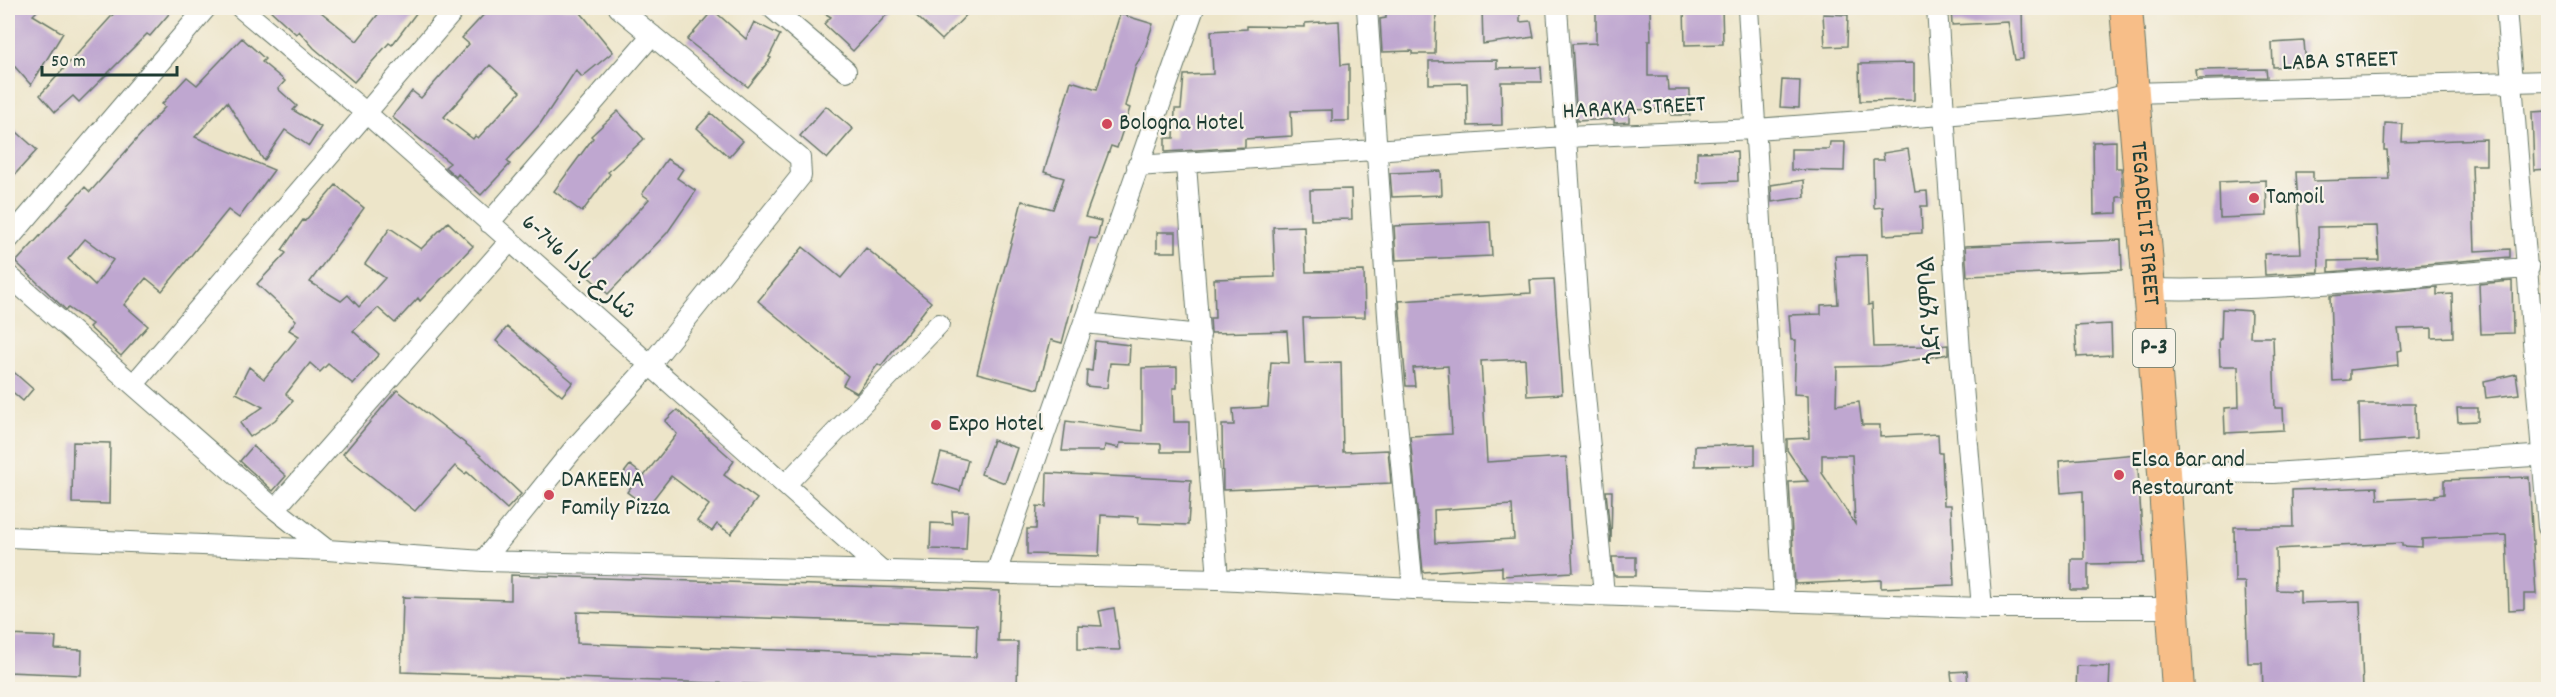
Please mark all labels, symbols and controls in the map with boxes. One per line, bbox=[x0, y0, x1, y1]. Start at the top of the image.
scale bar bbox=[42, 39, 177, 77]
street label: LABA STREET bbox=[2281, 43, 2399, 81]
text: 50 m bbox=[51, 50, 86, 75]
street label: HARAKA STREET bbox=[1562, 88, 1707, 130]
place label: Bologna Hotel bbox=[1119, 107, 1244, 141]
marker: Bologna Hotel bbox=[1100, 117, 1114, 131]
street label: TEGADELTI STREET bbox=[2120, 140, 2167, 307]
place label: Tamoil bbox=[2266, 181, 2324, 215]
marker: Tamoil bbox=[2247, 191, 2261, 205]
street label: شارع بادا 746-6 bbox=[513, 207, 643, 329]
street label: ጎደና ሂምቦል bbox=[1911, 255, 1953, 365]
road number: P-3 bbox=[2133, 329, 2175, 367]
place label: Expo Hotel bbox=[948, 408, 1043, 442]
marker: Expo Hotel bbox=[929, 418, 943, 432]
place label: Elsa Bar and Restaurant bbox=[2131, 444, 2245, 506]
place label: DAKEENA Family Pizza bbox=[561, 464, 670, 526]
marker: Elsa Bar and Restaurant bbox=[2112, 468, 2126, 482]
marker: DAKEENA Family Pizza bbox=[542, 488, 556, 502]

